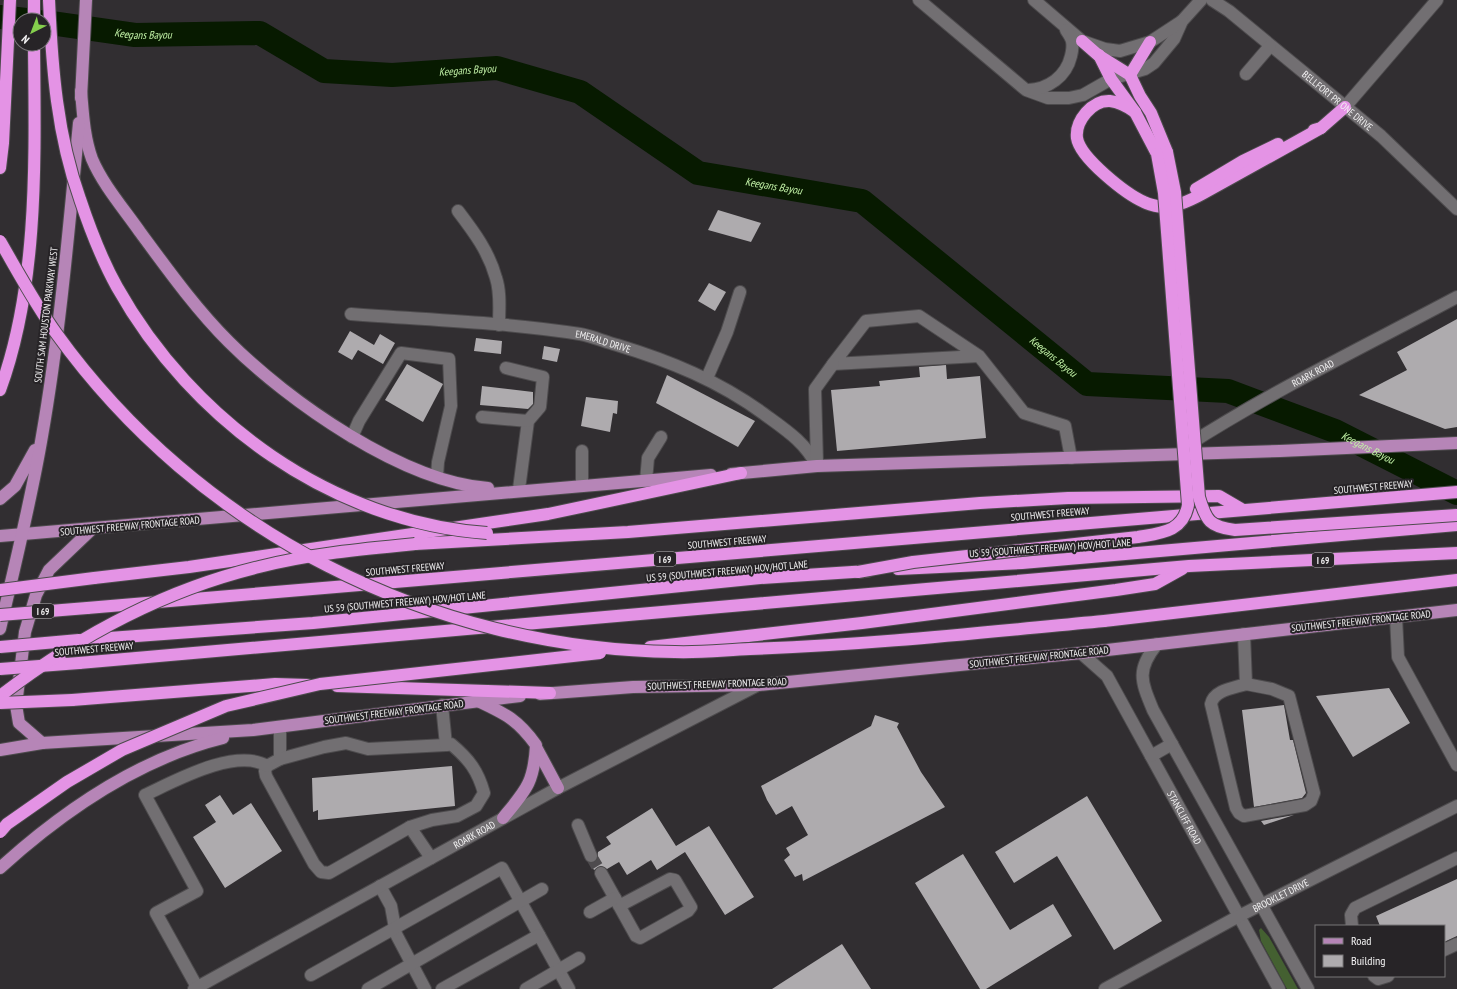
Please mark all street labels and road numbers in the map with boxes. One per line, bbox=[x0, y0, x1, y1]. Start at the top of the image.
street label: BELLFORT PR ONE DRIVE bbox=[1300, 68, 1376, 133]
street label: SOUTH SAM HOUSTON PARKWAY WEST bbox=[31, 246, 61, 384]
street label: EMERALD DRIVE bbox=[575, 327, 632, 355]
street label: ROARK ROAD bbox=[1289, 356, 1336, 390]
street label: SOUTHWEST FREEWAY bbox=[1333, 477, 1413, 497]
street label: SOUTHWEST FREEWAY bbox=[1010, 504, 1090, 524]
street label: SOUTHWEST FREEWAY FRONTAGE ROAD bbox=[60, 513, 200, 539]
street label: SOUTHWEST FREEWAY bbox=[687, 532, 767, 552]
street label: US 59 (SOUTHWEST FREEWAY) HOV/HOT LANE bbox=[969, 536, 1131, 560]
road number: I 69 bbox=[654, 552, 676, 566]
road number: I 69 bbox=[1312, 553, 1334, 567]
street label: US 59 (SOUTHWEST FREEWAY) HOV/HOT LANE bbox=[646, 557, 808, 585]
street label: SOUTHWEST FREEWAY bbox=[365, 559, 445, 579]
street label: US 59 (SOUTHWEST FREEWAY) HOV/HOT LANE bbox=[324, 588, 486, 616]
road number: I 69 bbox=[32, 604, 54, 618]
street label: SOUTHWEST FREEWAY FRONTAGE ROAD bbox=[1291, 607, 1431, 635]
street label: SOUTHWEST FREEWAY bbox=[54, 639, 134, 659]
street label: SOUTHWEST FREEWAY FRONTAGE ROAD bbox=[969, 643, 1109, 671]
street label: SOUTHWEST FREEWAY FRONTAGE ROAD bbox=[647, 675, 787, 693]
street label: SOUTHWEST FREEWAY FRONTAGE ROAD bbox=[324, 697, 464, 727]
street label: STANCLIFF ROAD bbox=[1165, 788, 1205, 847]
street label: ROARK ROAD bbox=[451, 818, 497, 851]
street label: BROOKLET DRIVE bbox=[1250, 875, 1311, 915]

